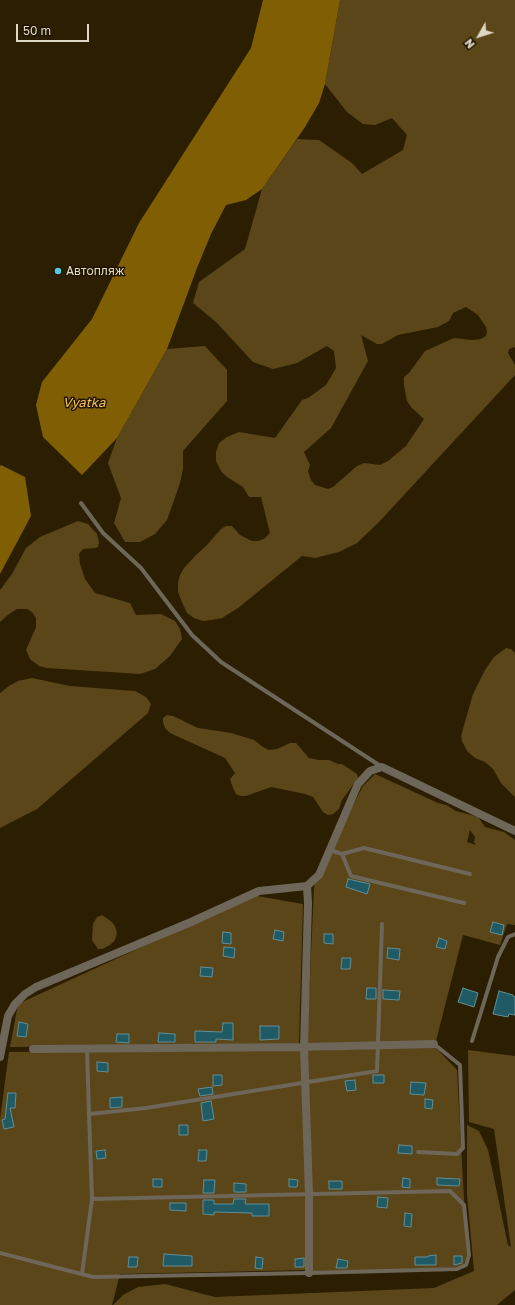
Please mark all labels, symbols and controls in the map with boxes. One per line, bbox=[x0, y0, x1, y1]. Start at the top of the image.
scale bar bbox=[18, 16, 91, 42]
north arrow bbox=[459, 16, 499, 56]
text: 50 m bbox=[23, 23, 51, 38]
text: N bbox=[462, 37, 477, 51]
place label: Автопляж bbox=[66, 264, 124, 278]
marker: Автопляж bbox=[53, 266, 63, 276]
water label: Vyatka bbox=[63, 395, 105, 411]

